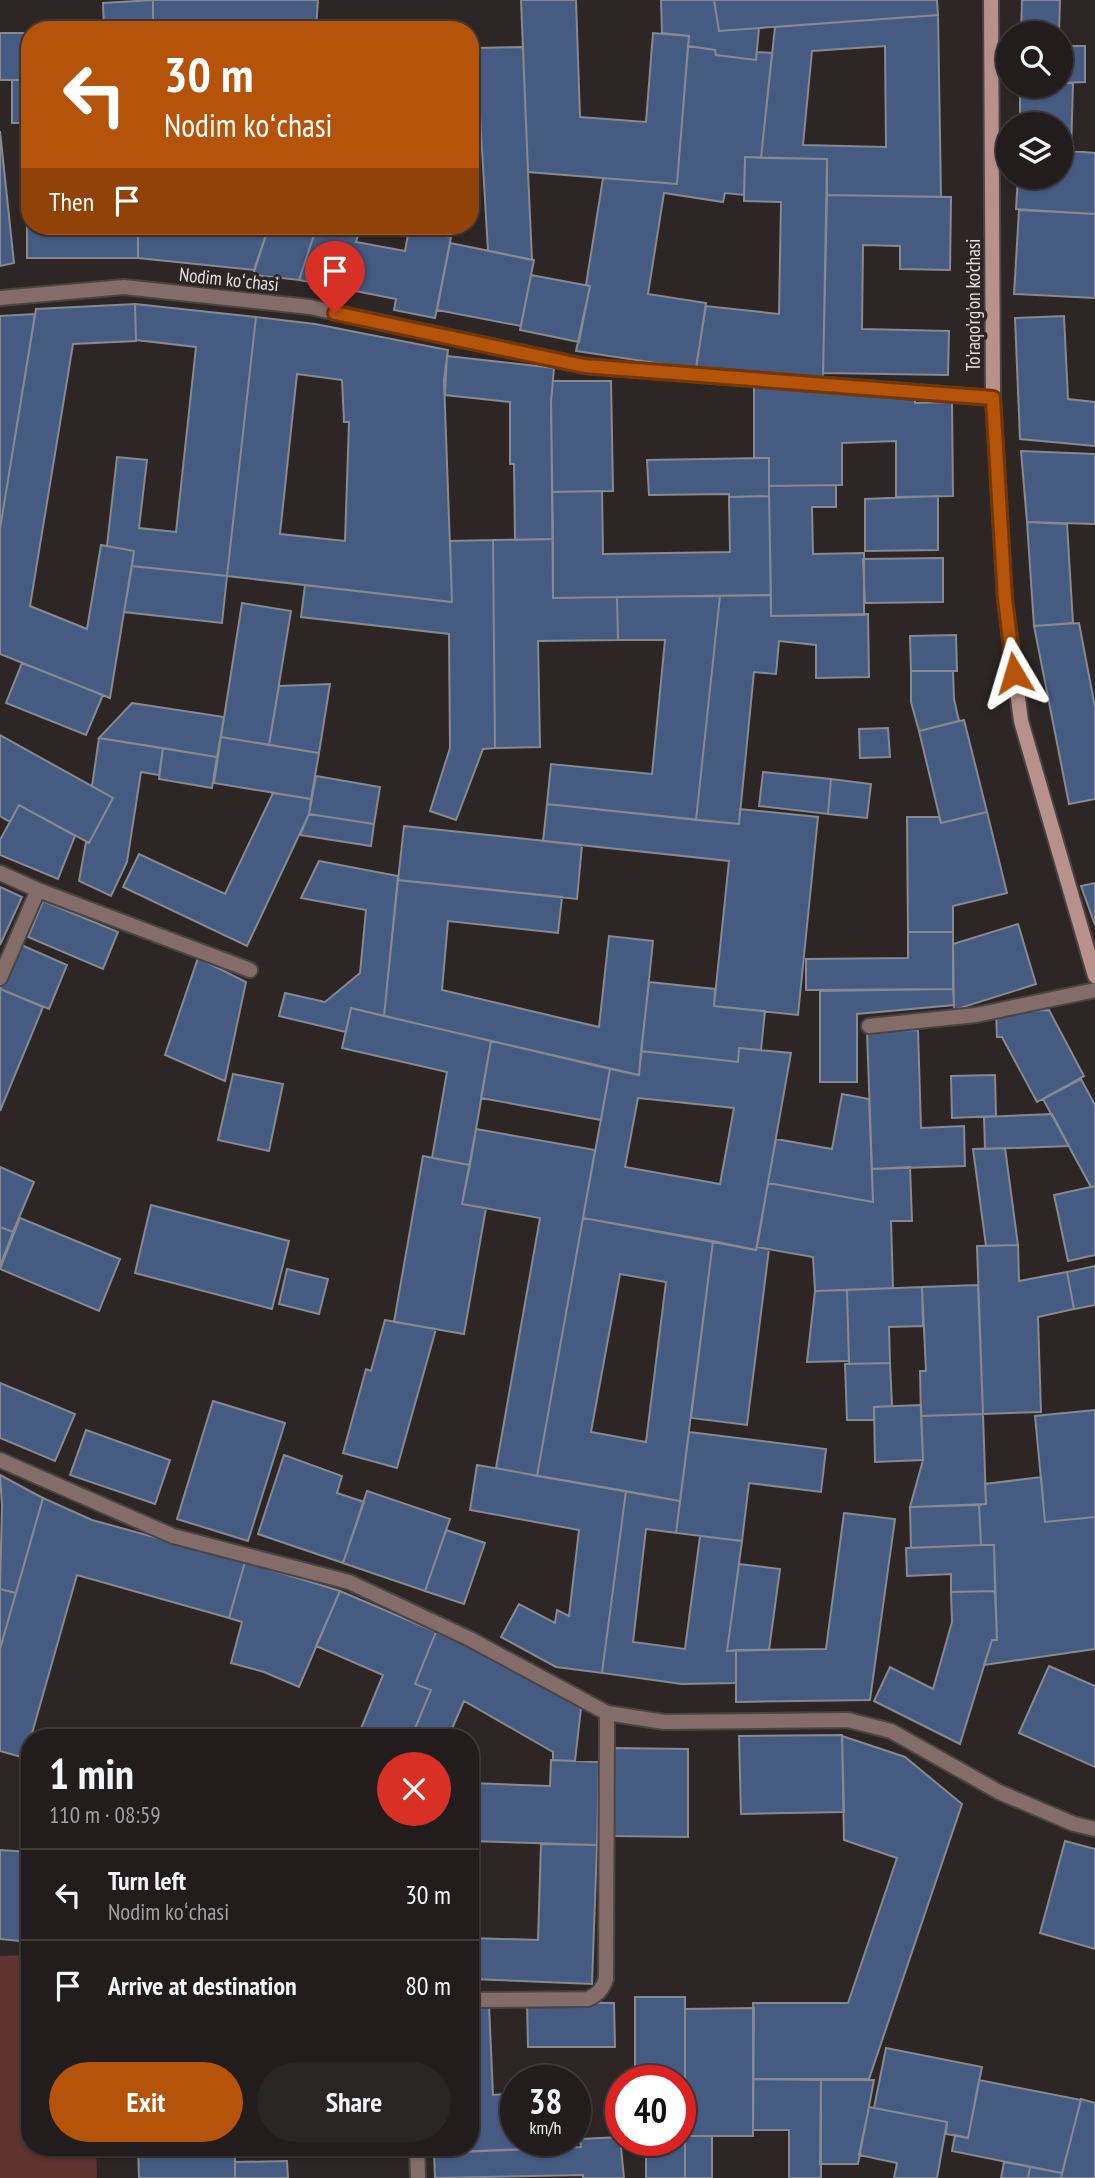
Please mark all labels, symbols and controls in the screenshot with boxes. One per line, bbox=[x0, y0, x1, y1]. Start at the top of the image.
map controls bbox=[996, 21, 1073, 189]
button: search bbox=[996, 21, 1073, 98]
text: 30 m bbox=[164, 42, 253, 106]
icon: left bbox=[49, 49, 140, 140]
text: Nodim koʻchasi bbox=[164, 104, 333, 146]
button: layers bbox=[996, 112, 1073, 189]
icon: arrive bbox=[108, 182, 146, 220]
text: Then bbox=[49, 185, 94, 218]
street label: To'raqo'rg'on ko'chasi bbox=[961, 239, 985, 371]
pin bbox=[305, 241, 365, 313]
icon: arrive bbox=[316, 252, 354, 290]
street label: Nodim koʻchasi bbox=[178, 262, 280, 296]
position arrow bbox=[977, 636, 1051, 710]
text: 1 min bbox=[49, 1746, 134, 1801]
button: close bbox=[377, 1752, 451, 1826]
text: 110 m · 08:59 bbox=[49, 1800, 161, 1829]
text: Turn left bbox=[108, 1864, 186, 1897]
icon: left bbox=[49, 1876, 87, 1914]
text: 30 m bbox=[405, 1878, 451, 1911]
text: Nodim koʻchasi bbox=[108, 1897, 229, 1926]
icon: arrive bbox=[49, 1967, 87, 2005]
text: Arrive at destination bbox=[108, 1969, 297, 2002]
text: 80 m bbox=[405, 1969, 451, 2002]
button: Exit bbox=[49, 2062, 243, 2142]
button: Share bbox=[257, 2062, 451, 2142]
speed limit sign: 40 bbox=[605, 2065, 696, 2156]
text: 38 bbox=[529, 2078, 562, 2124]
text: km/h bbox=[530, 2116, 561, 2139]

